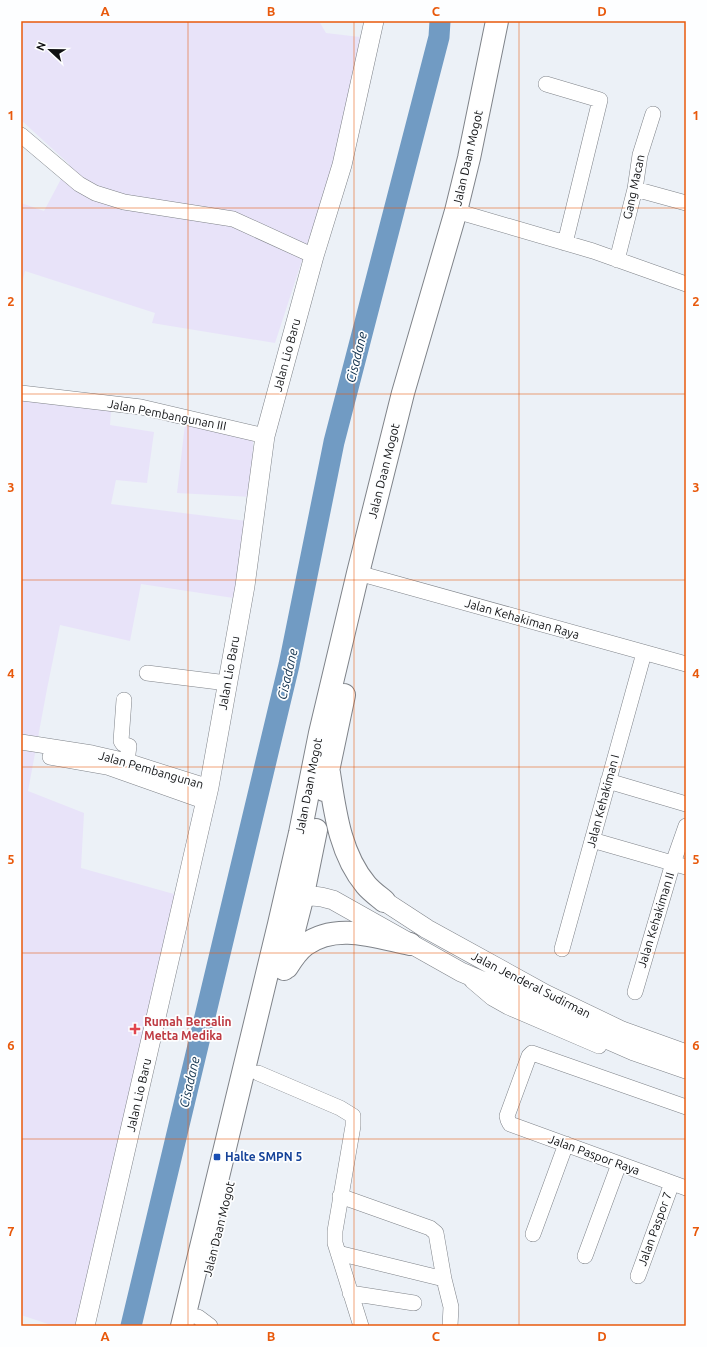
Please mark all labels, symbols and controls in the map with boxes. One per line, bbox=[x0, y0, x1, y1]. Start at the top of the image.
text: A bbox=[100, 4, 110, 18]
text: B bbox=[267, 4, 276, 18]
text: C bbox=[432, 4, 441, 18]
text: D bbox=[597, 4, 607, 18]
north arrow bbox=[30, 30, 70, 70]
text: N bbox=[34, 40, 48, 52]
text: 1 bbox=[7, 108, 15, 122]
text: 1 bbox=[692, 108, 700, 122]
street label: Jalan Daan Mogot bbox=[450, 109, 485, 207]
street label: Gang Macan bbox=[620, 153, 647, 220]
text: 2 bbox=[7, 294, 15, 308]
text: 2 bbox=[692, 294, 700, 308]
street label: Jalan Lio Baru bbox=[271, 317, 303, 393]
water label: Cisadane bbox=[343, 330, 369, 384]
street label: Jalan Pembangunan III bbox=[107, 397, 228, 432]
street label: Jalan Daan Mogot bbox=[365, 422, 402, 520]
text: 3 bbox=[7, 480, 15, 494]
text: 3 bbox=[692, 480, 700, 494]
street label: Jalan Kehakiman Raya bbox=[463, 596, 581, 641]
street label: Jalan Lio Baru bbox=[216, 635, 241, 711]
water label: Cisadane bbox=[274, 647, 300, 701]
text: 4 bbox=[7, 666, 15, 680]
text: 4 bbox=[692, 666, 700, 680]
street label: Jalan Daan Mogot bbox=[293, 737, 324, 835]
street label: Jalan Pembangunan bbox=[97, 748, 205, 791]
street label: Jalan Kehakiman I bbox=[584, 753, 621, 849]
text: 5 bbox=[7, 852, 15, 866]
text: 5 bbox=[692, 852, 700, 866]
street label: Jalan Kehakiman II bbox=[635, 871, 676, 969]
street label: Jalan Jenderal Sudirman bbox=[470, 949, 593, 1020]
place label: Rumah Bersalin Metta Medika bbox=[144, 1015, 232, 1042]
marker: Rumah Bersalin Metta Medika bbox=[129, 1023, 141, 1035]
text: 6 bbox=[7, 1038, 15, 1052]
text: 6 bbox=[692, 1038, 700, 1052]
water label: Cisadane bbox=[176, 1055, 202, 1109]
street label: Jalan Lio Baru bbox=[124, 1057, 153, 1133]
street label: Jalan Paspor Raya bbox=[547, 1132, 642, 1177]
place label: Halte SMPN 5 bbox=[225, 1150, 302, 1163]
marker: Halte SMPN 5 bbox=[212, 1152, 222, 1162]
street label: Jalan Daan Mogot bbox=[200, 1180, 237, 1278]
street label: Jalan Paspor 7 bbox=[635, 1190, 674, 1267]
text: 7 bbox=[7, 1224, 15, 1238]
text: 7 bbox=[692, 1224, 700, 1238]
text: A bbox=[100, 1329, 110, 1343]
text: B bbox=[267, 1329, 276, 1343]
text: C bbox=[432, 1329, 441, 1343]
text: D bbox=[597, 1329, 607, 1343]

